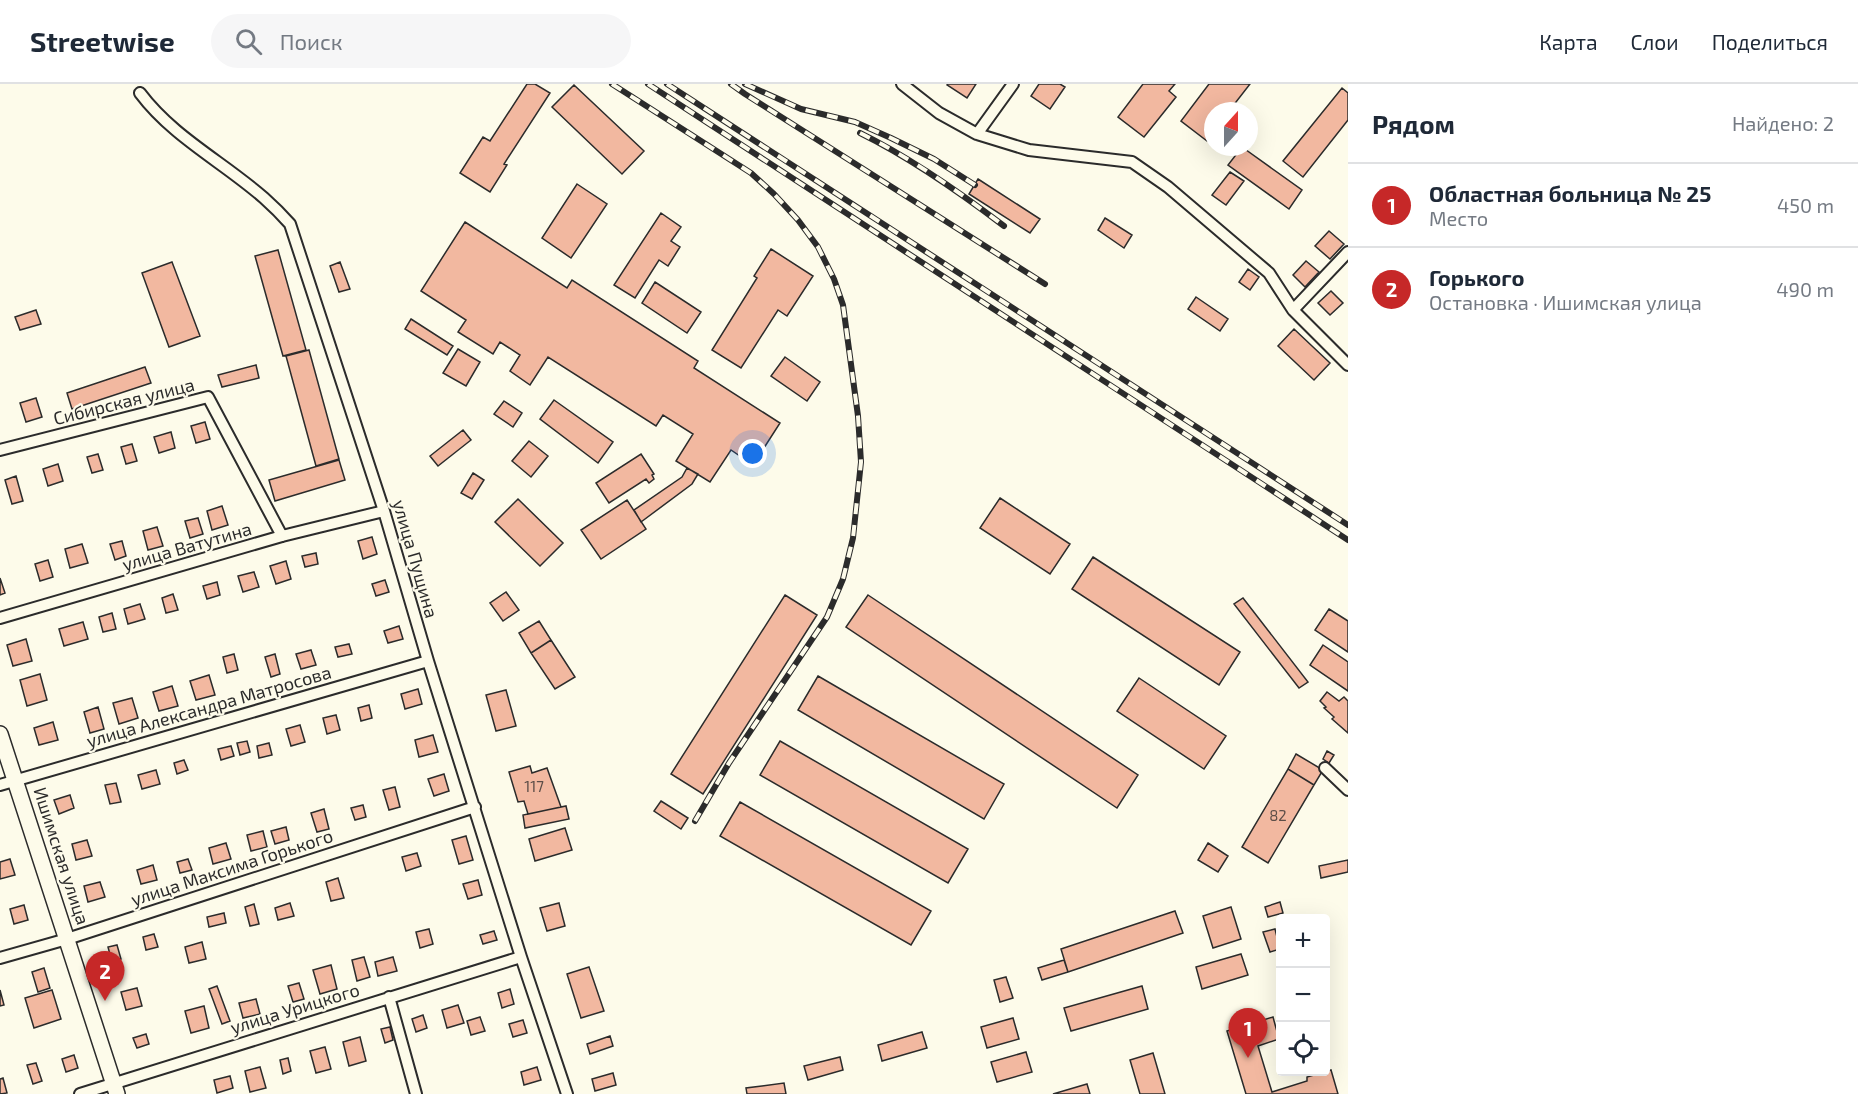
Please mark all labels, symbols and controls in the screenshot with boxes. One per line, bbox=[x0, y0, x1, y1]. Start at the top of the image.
search box bbox=[211, 14, 631, 68]
text: Streetwise bbox=[30, 24, 175, 58]
icon: search bbox=[232, 25, 265, 58]
text: Поиск bbox=[280, 28, 343, 54]
text: Карта bbox=[1539, 29, 1598, 54]
text: Слои bbox=[1631, 29, 1679, 54]
text: Поделиться bbox=[1712, 29, 1828, 54]
north arrow bbox=[1204, 102, 1258, 156]
text: Рядом bbox=[1372, 108, 1455, 139]
text: Найдено: 2 bbox=[1732, 111, 1834, 135]
text: Областная больница № 25 bbox=[1429, 180, 1711, 206]
text: 1 bbox=[1387, 193, 1396, 217]
text: 450 m bbox=[1777, 193, 1834, 217]
text: Место bbox=[1429, 206, 1488, 230]
text: Горького bbox=[1429, 264, 1524, 290]
text: 2 bbox=[1386, 277, 1397, 301]
text: 490 m bbox=[1776, 277, 1834, 301]
text: Остановка · Ишимская улица bbox=[1429, 290, 1702, 314]
street label: Сибирская улица bbox=[51, 373, 197, 429]
your location bbox=[738, 439, 767, 468]
street label: улица Пущина bbox=[389, 497, 443, 620]
street label: улица Ватутина bbox=[119, 517, 254, 575]
street label: улица Александра Матросова bbox=[84, 661, 334, 752]
house number: 117 bbox=[524, 777, 544, 795]
street label: Ишимская улица bbox=[29, 784, 95, 927]
house number: 82 bbox=[1269, 806, 1287, 824]
street label: улица Максима Горького bbox=[128, 824, 336, 910]
map controls bbox=[1276, 914, 1330, 1076]
button: + bbox=[1276, 914, 1330, 968]
pin: 2 bbox=[86, 952, 124, 1001]
button: − bbox=[1276, 968, 1330, 1022]
street label: улица Урицкого bbox=[227, 978, 362, 1038]
pin: 1 bbox=[1228, 1008, 1268, 1058]
button: locate bbox=[1276, 1022, 1330, 1076]

